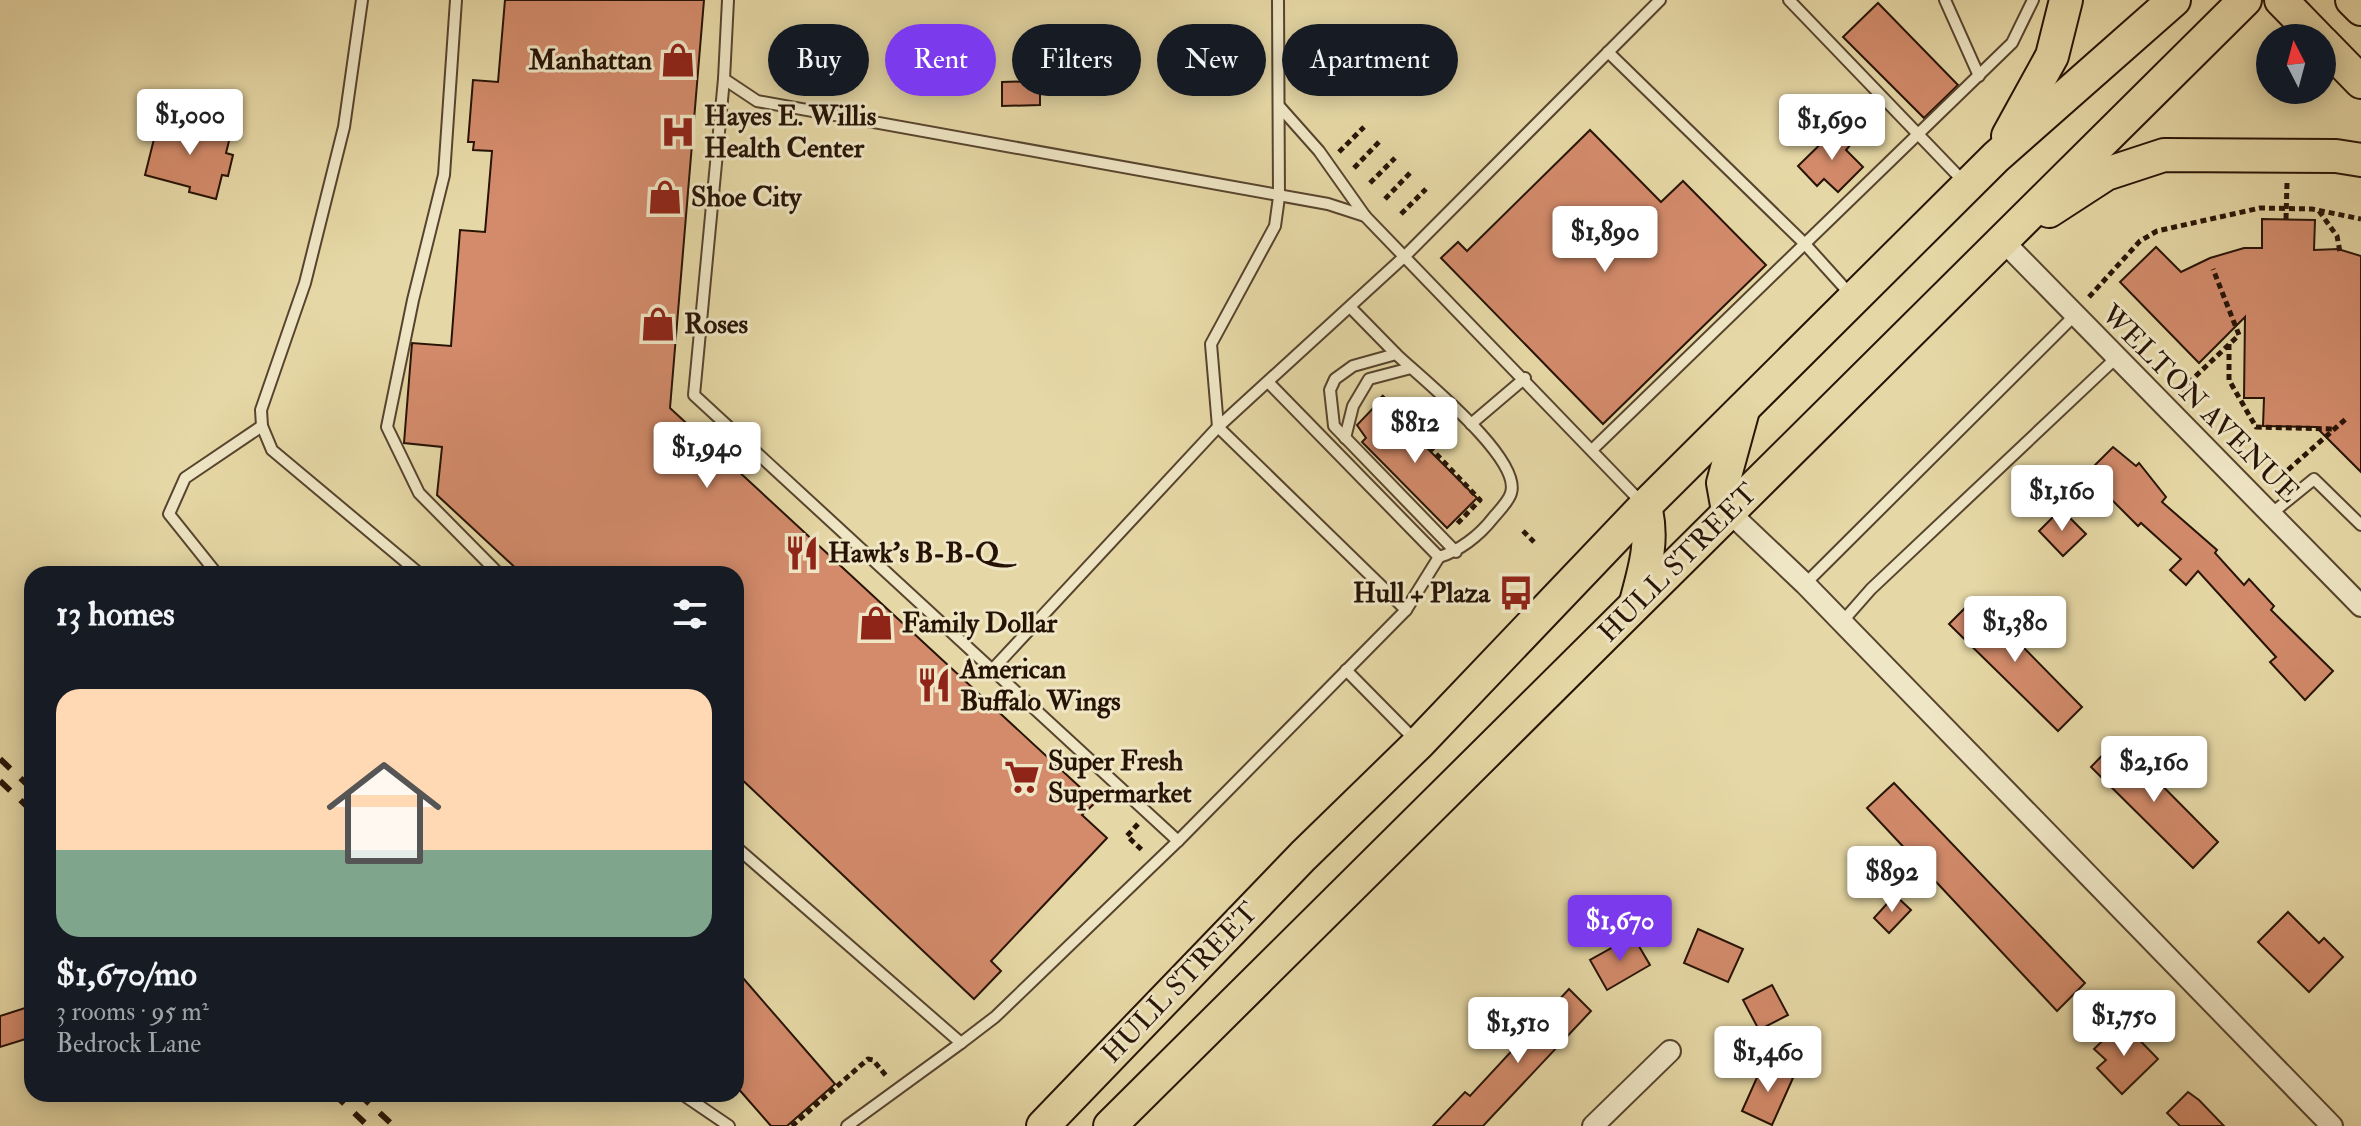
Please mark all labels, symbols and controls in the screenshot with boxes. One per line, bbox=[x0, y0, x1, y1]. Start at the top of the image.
chip: Buy bbox=[768, 24, 869, 96]
chip: Rent bbox=[885, 24, 996, 96]
chip: Filters bbox=[1012, 24, 1141, 96]
chip: New bbox=[1157, 24, 1266, 96]
chip: Apartment bbox=[1282, 24, 1458, 96]
north arrow bbox=[2256, 24, 2336, 104]
map controls bbox=[2256, 24, 2336, 104]
shop icon: Manhattan bbox=[659, 41, 697, 79]
place label: Manhattan bbox=[528, 43, 653, 78]
pin: $1,000 bbox=[125, 89, 255, 157]
pin: $1,690 bbox=[1767, 94, 1897, 162]
text: $1,000 bbox=[155, 99, 225, 131]
place label: Hayes E. Willis Health Center bbox=[704, 99, 877, 166]
text: $1,690 bbox=[1797, 104, 1867, 136]
hospital icon: Hayes E. Willis Health Center bbox=[659, 113, 697, 151]
shop icon: Shoe City bbox=[646, 178, 684, 216]
place label: Shoe City bbox=[691, 180, 803, 215]
pin: $1,890 bbox=[1540, 206, 1670, 274]
text: $1,890 bbox=[1570, 216, 1640, 248]
street label: WELTON AVENUE bbox=[2093, 297, 2306, 510]
shop icon: Roses bbox=[639, 305, 677, 343]
place label: Roses bbox=[684, 307, 749, 342]
pin: $812 bbox=[1368, 397, 1462, 465]
text: $812 bbox=[1390, 407, 1440, 439]
pin: $1,940 bbox=[642, 422, 772, 490]
text: $1,940 bbox=[672, 432, 742, 464]
pin: $1,160 bbox=[1997, 465, 2127, 533]
text: $1,160 bbox=[2029, 475, 2095, 507]
street label: HULL STREET bbox=[1591, 476, 1765, 650]
restaurant icon: Hawk's B-B-Q bbox=[783, 534, 821, 572]
place label: Hawk's B-B-Q bbox=[828, 536, 1017, 571]
bus stop icon: Hull + Plaza bbox=[1497, 574, 1535, 612]
place label: Hull + Plaza bbox=[1353, 576, 1491, 611]
icon: filters bbox=[668, 592, 712, 636]
text: 13 homes bbox=[56, 593, 175, 636]
pin: $1,380 bbox=[1950, 596, 2080, 664]
shop icon: Family Dollar bbox=[857, 604, 895, 642]
place label: Family Dollar bbox=[902, 606, 1058, 641]
text: $1,380 bbox=[1982, 606, 2048, 638]
place label: American Buffalo Wings bbox=[959, 652, 1121, 719]
restaurant icon: American Buffalo Wings bbox=[915, 666, 953, 704]
pin: $2,160 bbox=[2089, 736, 2219, 804]
icon: home bbox=[312, 741, 456, 885]
place label: Super Fresh Supermarket bbox=[1048, 744, 1192, 811]
text: $2,160 bbox=[2119, 746, 2189, 778]
supermarket icon: Super Fresh Supermarket bbox=[1003, 758, 1041, 796]
pin: $892 bbox=[1845, 846, 1939, 914]
text: $892 bbox=[1865, 856, 1919, 888]
street label: HULL STREET bbox=[1094, 895, 1266, 1071]
pin: $1,670 bbox=[1555, 895, 1685, 963]
text: $1,670 bbox=[1586, 905, 1654, 937]
text: $1,670/mo bbox=[56, 953, 197, 996]
pin: $1,750 bbox=[2059, 990, 2189, 1058]
text: 3 rooms · 95 m² bbox=[56, 996, 209, 1028]
pin: $1,510 bbox=[1453, 997, 1583, 1065]
text: $1,750 bbox=[2091, 1000, 2157, 1032]
text: $1,510 bbox=[1486, 1007, 1550, 1039]
pin: $1,460 bbox=[1703, 1026, 1833, 1094]
text: Bedrock Lane bbox=[56, 1028, 201, 1060]
text: $1,460 bbox=[1732, 1036, 1804, 1068]

